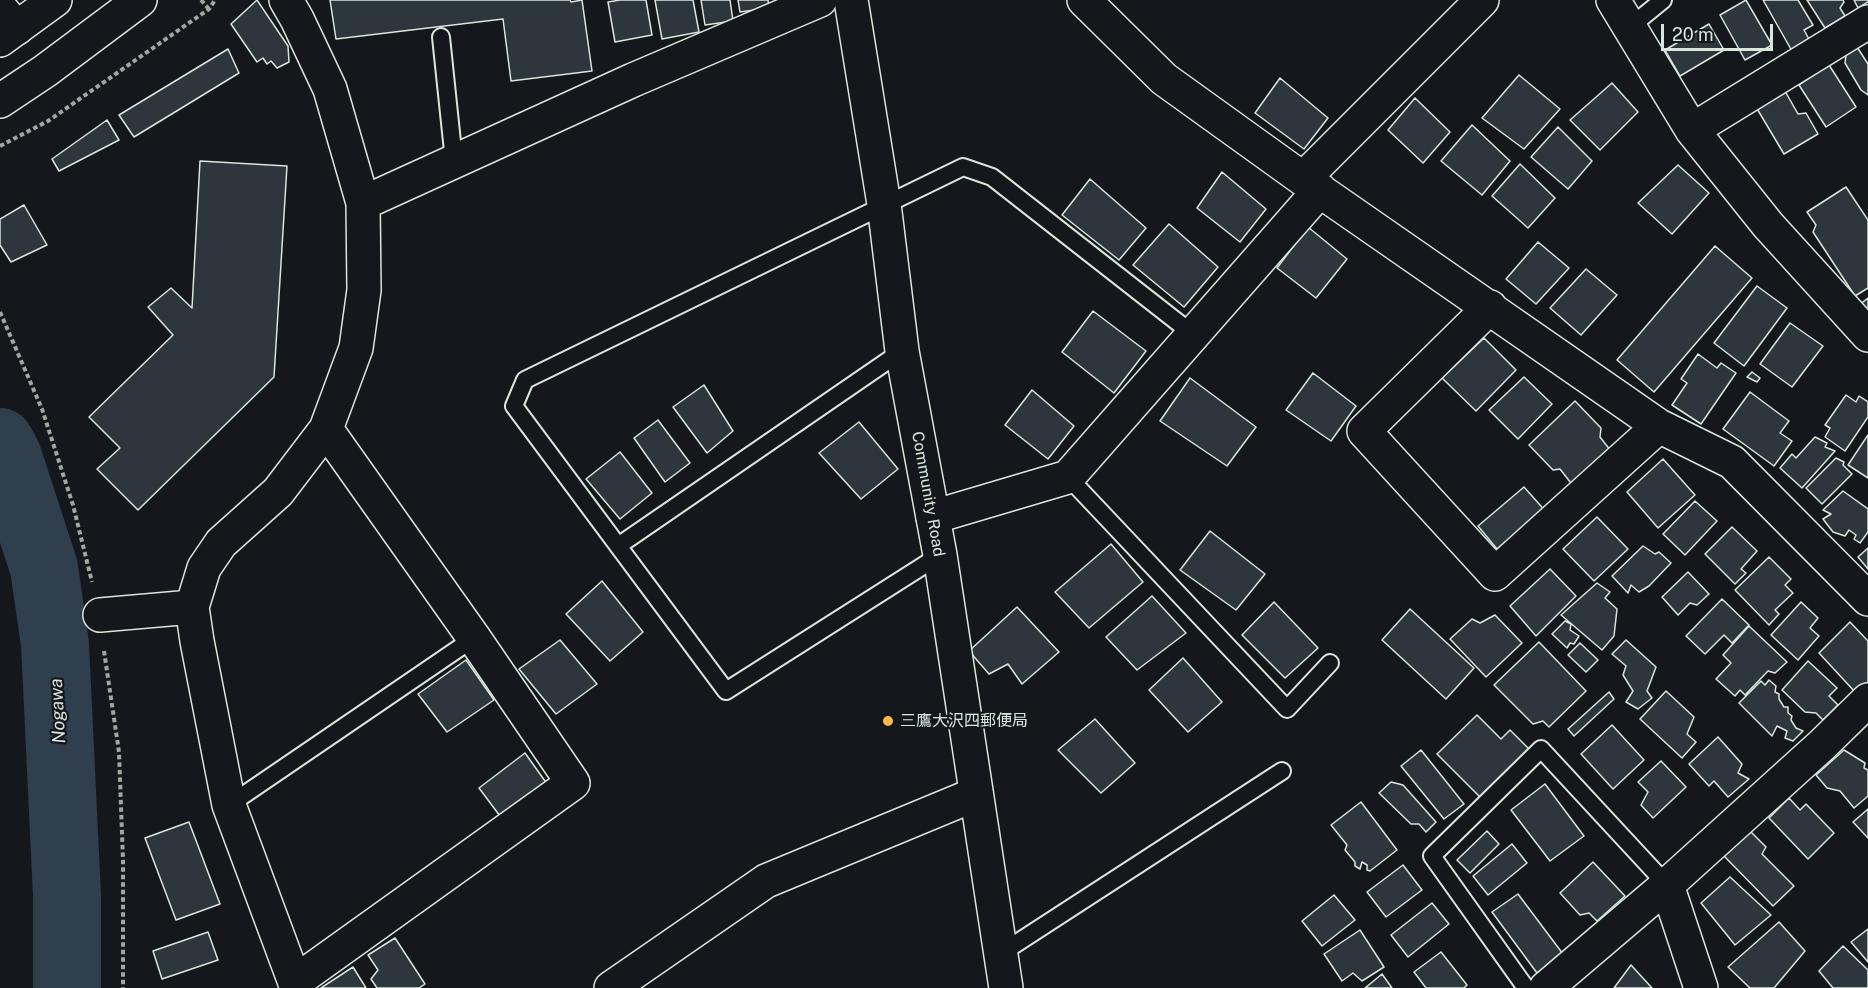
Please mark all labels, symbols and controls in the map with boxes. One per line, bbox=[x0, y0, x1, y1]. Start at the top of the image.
scale bar bbox=[1664, 12, 1776, 50]
text: 20 m bbox=[1672, 24, 1714, 45]
street label: Community Road bbox=[908, 430, 948, 558]
water label: Nogawa bbox=[46, 678, 70, 744]
place label: 三鷹大沢四郵便局 bbox=[900, 711, 1028, 731]
marker: 三鷹大沢四郵便局 bbox=[881, 714, 895, 728]

